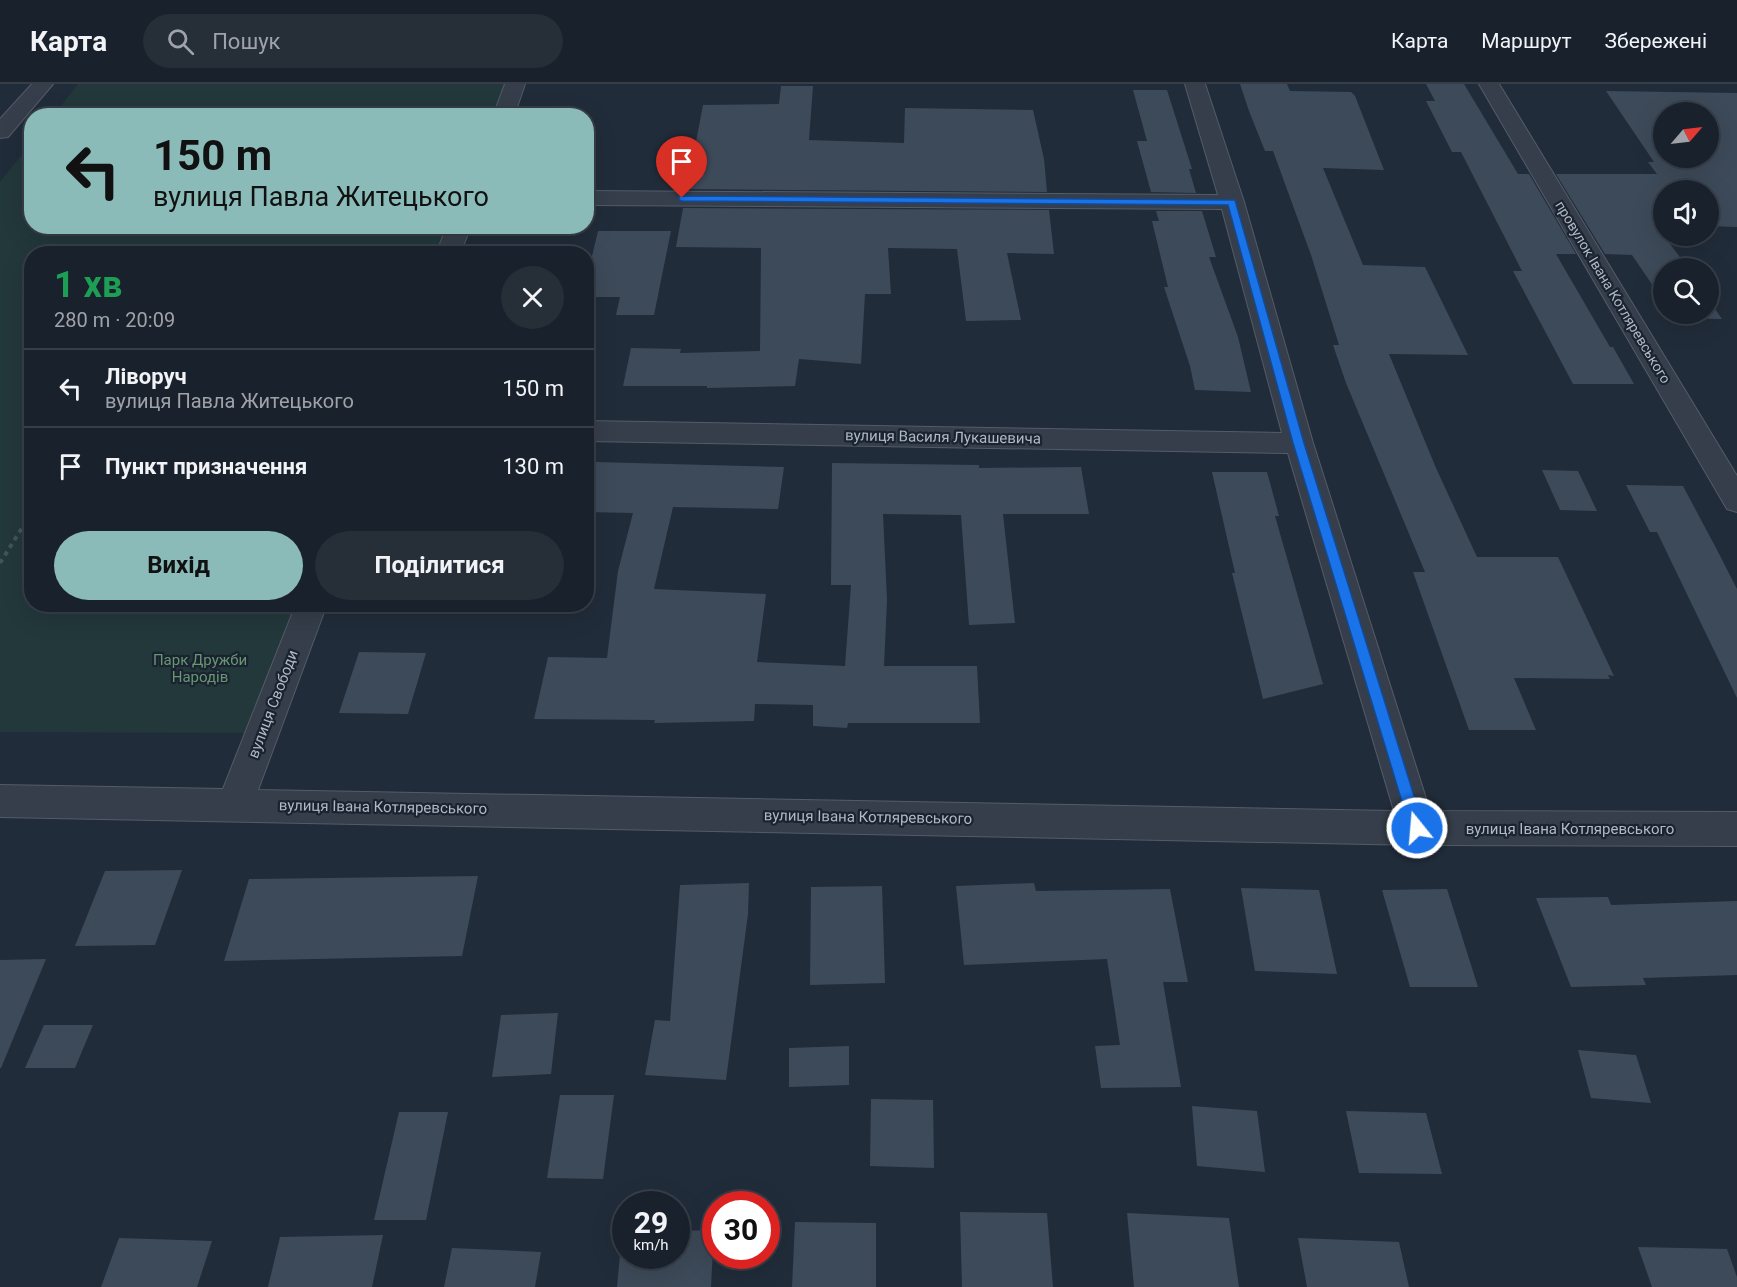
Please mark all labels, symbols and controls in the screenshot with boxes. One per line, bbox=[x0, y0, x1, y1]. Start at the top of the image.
search box bbox=[143, 14, 563, 68]
text: Карта bbox=[30, 25, 107, 58]
icon: search bbox=[164, 25, 197, 58]
text: Пошук bbox=[212, 29, 280, 54]
text: Карта bbox=[1391, 29, 1448, 53]
text: Маршрут bbox=[1481, 29, 1572, 53]
text: Збережені bbox=[1605, 29, 1707, 53]
north arrow bbox=[1653, 102, 1719, 168]
map controls bbox=[1653, 102, 1719, 324]
text: 150 m bbox=[153, 131, 272, 180]
icon: left bbox=[54, 132, 132, 210]
pin bbox=[656, 136, 707, 198]
icon: arrive bbox=[665, 145, 698, 178]
button: sound bbox=[1653, 180, 1719, 246]
text: вулиця Павла Житецького bbox=[153, 181, 489, 213]
street label: провулок Івана Котляревського bbox=[1552, 198, 1674, 386]
button: search bbox=[1653, 258, 1719, 324]
text: 1 хв bbox=[54, 264, 122, 306]
button: close bbox=[501, 266, 564, 329]
text: 280 m · 20:09 bbox=[54, 308, 175, 332]
text: Ліворуч bbox=[105, 364, 187, 389]
icon: left bbox=[54, 372, 87, 405]
text: 150 m bbox=[502, 376, 564, 401]
text: вулиця Павла Житецького bbox=[105, 389, 354, 413]
street label: вулиця Василя Лукашевича bbox=[845, 426, 1041, 448]
icon: arrive bbox=[54, 450, 87, 483]
text: Пункт призначення bbox=[105, 454, 307, 479]
text: 130 m bbox=[502, 454, 564, 479]
button: Вихід bbox=[54, 531, 303, 600]
button: Поділитися bbox=[315, 531, 564, 600]
street label: вулиця Свободи bbox=[244, 647, 302, 761]
park label: Парк Дружби Народів bbox=[153, 651, 247, 686]
street label: вулиця Івана Котляревського bbox=[279, 796, 487, 818]
position arrow bbox=[1385, 796, 1449, 860]
street label: вулиця Івана Котляревського bbox=[764, 806, 972, 828]
street label: вулиця Івана Котляревського bbox=[1466, 820, 1674, 838]
speed limit sign: 30 bbox=[702, 1191, 780, 1269]
text: 29 bbox=[634, 1205, 668, 1240]
text: km/h bbox=[633, 1236, 669, 1254]

